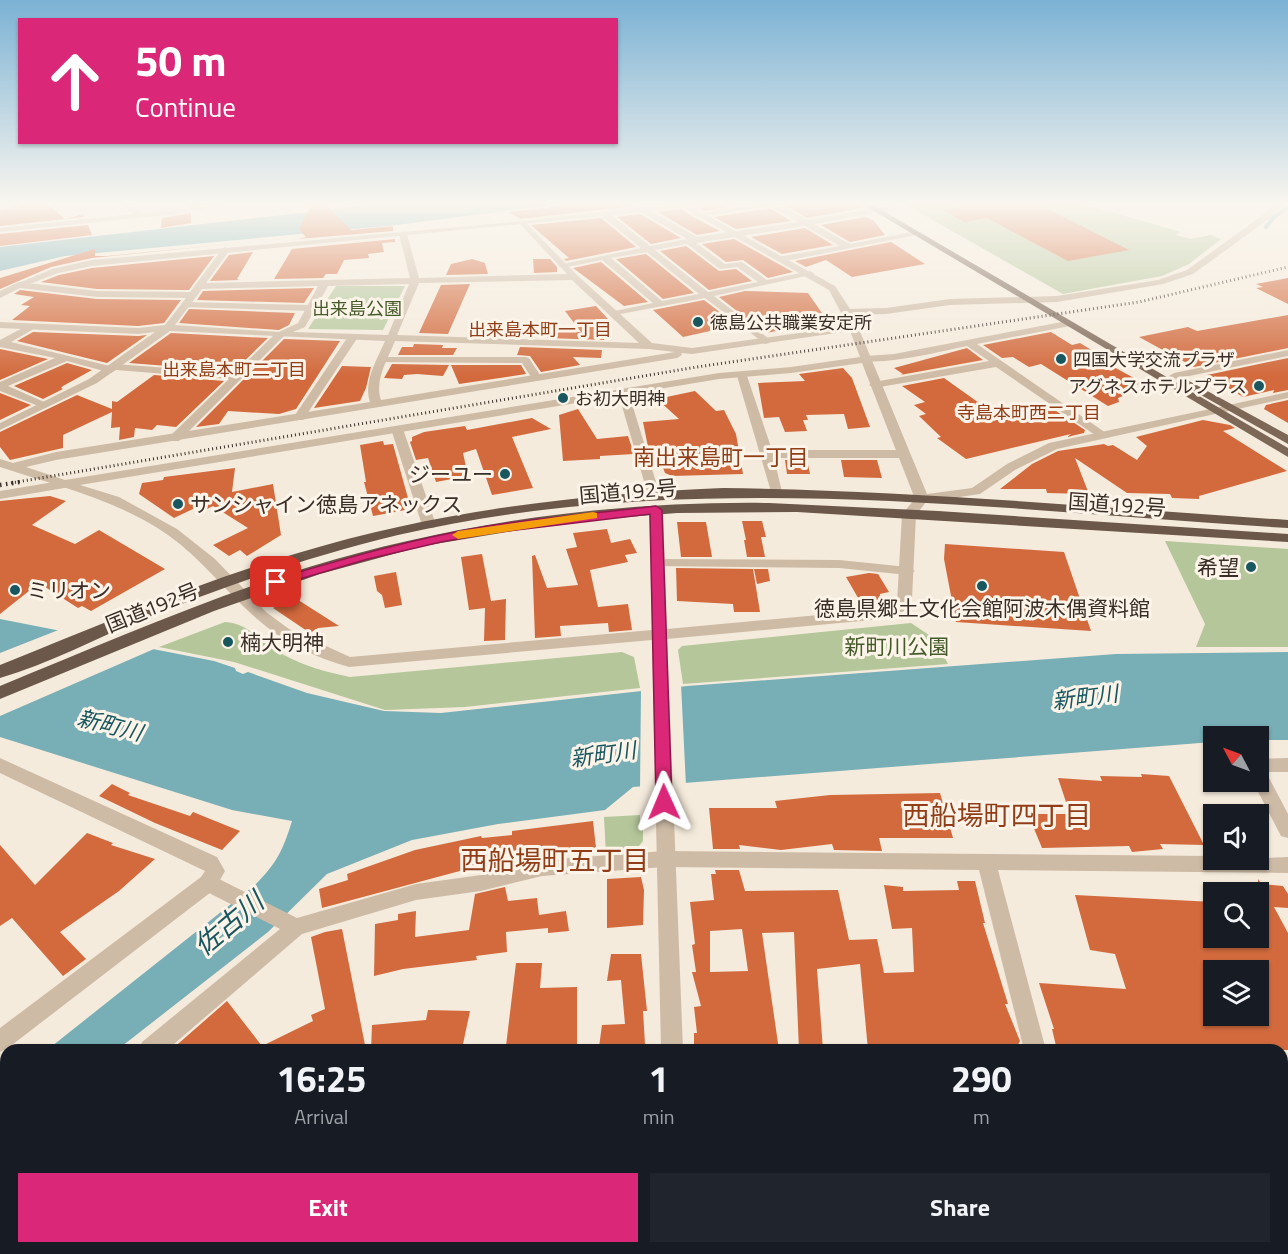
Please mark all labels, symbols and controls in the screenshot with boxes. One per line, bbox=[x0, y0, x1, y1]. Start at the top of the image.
text: 50 m bbox=[135, 28, 227, 92]
icon: ahead bbox=[36, 42, 114, 120]
text: Continue bbox=[135, 86, 236, 127]
park label: 出来島公園 bbox=[312, 295, 402, 322]
place label: 徳島公共職業安定所 bbox=[710, 309, 872, 336]
marker: 徳島公共職業安定所 bbox=[691, 315, 705, 329]
district label: 出来島本町一丁目 bbox=[468, 316, 612, 343]
place label: 四国大学交流プラザ bbox=[1073, 346, 1235, 373]
marker: 四国大学交流プラザ bbox=[1054, 352, 1068, 366]
district label: 出来島本町二丁目 bbox=[162, 356, 306, 383]
place label: アグネスホテルプラス bbox=[1068, 373, 1247, 400]
marker: アグネスホテルプラス bbox=[1252, 379, 1266, 393]
place label: お初大明神 bbox=[575, 385, 665, 412]
marker: お初大明神 bbox=[556, 391, 570, 405]
district label: 寺島本町西二丁目 bbox=[957, 399, 1101, 426]
district label: 南出来島町一丁目 bbox=[633, 440, 809, 474]
place label: ジーユー bbox=[409, 458, 493, 490]
marker: ジーユー bbox=[498, 467, 512, 481]
street label: 国道192号 bbox=[578, 471, 678, 511]
street label: 国道192号 bbox=[1067, 485, 1167, 523]
place label: サンシャイン徳島アネックス bbox=[190, 488, 462, 520]
marker: サンシャイン徳島アネックス bbox=[171, 497, 185, 511]
place label: 希望 bbox=[1197, 551, 1239, 583]
pin bbox=[250, 556, 301, 607]
marker: 希望 bbox=[1244, 560, 1258, 574]
icon: arrive bbox=[259, 565, 292, 598]
place label: ミリオン bbox=[27, 574, 111, 606]
street label: 国道192号 bbox=[100, 574, 204, 640]
marker: 徳島県郷土文化会館阿波木偶資料館 bbox=[975, 579, 989, 593]
marker: ミリオン bbox=[8, 583, 22, 597]
place label: 徳島県郷土文化会館阿波木偶資料館 bbox=[814, 592, 1150, 624]
place label: 楠大明神 bbox=[240, 626, 324, 658]
park label: 新町川公園 bbox=[845, 630, 950, 662]
marker: 楠大明神 bbox=[221, 635, 235, 649]
water label: 新町川 bbox=[1050, 676, 1122, 718]
water label: 新町川 bbox=[74, 701, 148, 750]
north arrow bbox=[1203, 726, 1269, 792]
map controls bbox=[1203, 726, 1269, 1026]
water label: 新町川 bbox=[568, 732, 640, 775]
position arrow bbox=[632, 770, 696, 834]
district label: 西船場町四丁目 bbox=[903, 794, 1092, 835]
button: sound bbox=[1203, 804, 1269, 870]
district label: 西船場町五丁目 bbox=[461, 839, 650, 880]
water label: 佐古川 bbox=[184, 879, 275, 965]
button: search bbox=[1203, 882, 1269, 948]
button: layers bbox=[1203, 960, 1269, 1026]
text: 16:25 bbox=[276, 1051, 366, 1106]
text: 1 bbox=[649, 1051, 669, 1106]
text: 290 bbox=[951, 1051, 1012, 1106]
text: Arrival bbox=[294, 1101, 349, 1132]
text: min bbox=[643, 1101, 675, 1132]
text: m bbox=[973, 1101, 990, 1132]
button: Exit bbox=[18, 1173, 638, 1242]
button: Share bbox=[650, 1173, 1270, 1242]

